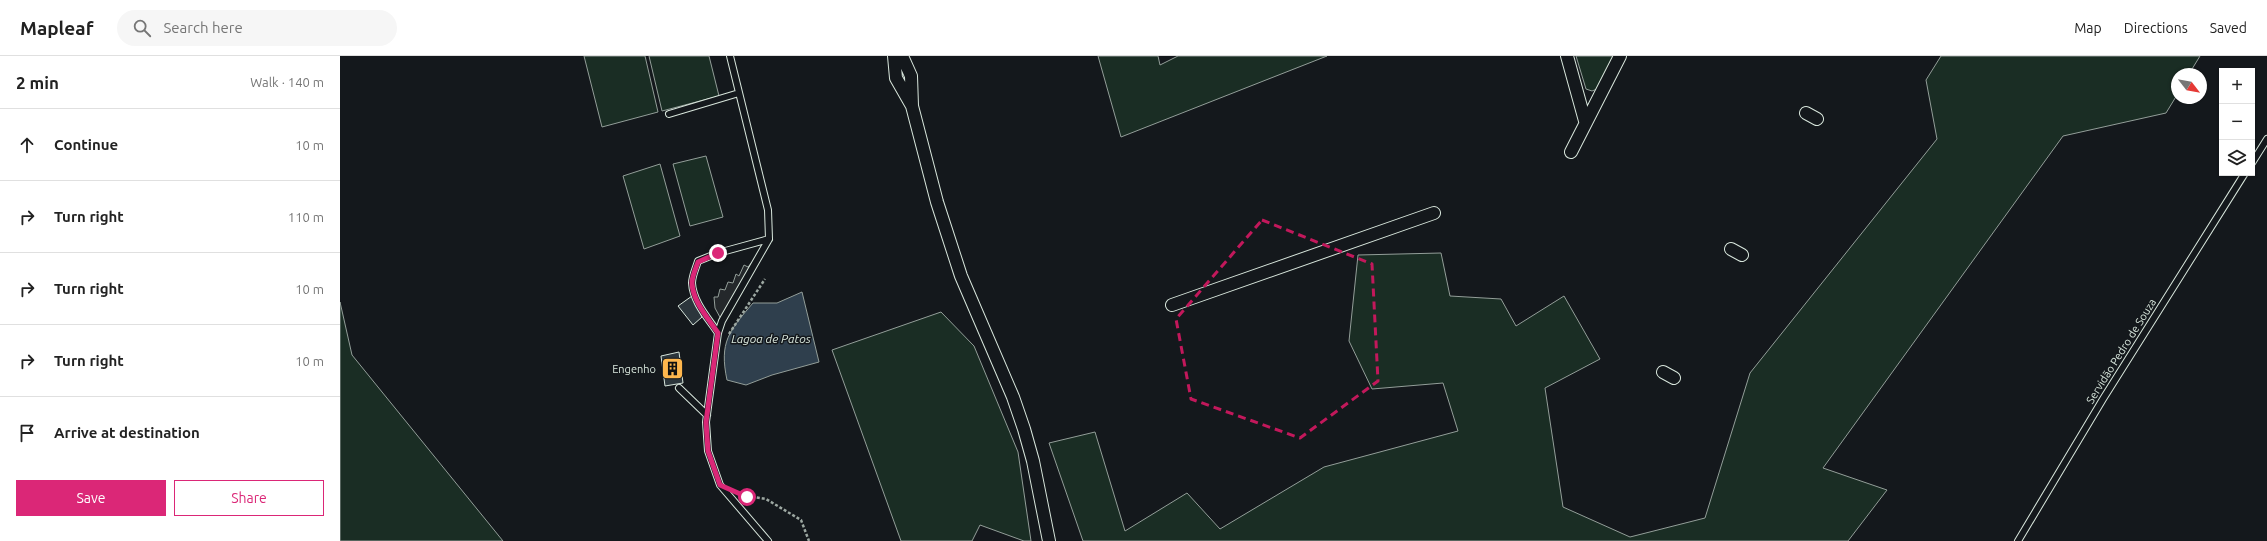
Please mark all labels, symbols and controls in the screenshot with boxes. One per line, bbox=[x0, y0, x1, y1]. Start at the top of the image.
search box bbox=[117, 10, 397, 46]
text: Mapleaf bbox=[20, 17, 93, 39]
icon: search bbox=[131, 17, 153, 39]
text: Search here bbox=[163, 19, 243, 36]
text: Map bbox=[2074, 20, 2102, 36]
text: Directions bbox=[2124, 20, 2188, 36]
text: Saved bbox=[2210, 20, 2247, 36]
north arrow bbox=[2171, 68, 2207, 104]
map controls bbox=[2219, 68, 2255, 176]
button: + bbox=[2219, 68, 2255, 104]
text: 2 min bbox=[16, 73, 59, 92]
text: Walk · 140 m bbox=[250, 75, 324, 89]
button: − bbox=[2219, 104, 2255, 140]
icon: ahead bbox=[16, 134, 38, 156]
text: Continue bbox=[54, 136, 118, 153]
text: 10 m bbox=[295, 138, 324, 152]
button: layers bbox=[2219, 140, 2255, 176]
icon: right bbox=[16, 206, 38, 228]
text: Turn right bbox=[54, 208, 124, 225]
text: 110 m bbox=[288, 210, 324, 224]
route end bbox=[709, 244, 727, 262]
icon: right bbox=[16, 278, 38, 300]
text: Turn right bbox=[54, 280, 124, 297]
text: 10 m bbox=[295, 282, 324, 296]
street label: Servidão Pedro de Souza bbox=[2084, 296, 2158, 406]
water label: Lagoa de Patos bbox=[731, 332, 811, 345]
icon: right bbox=[16, 350, 38, 372]
text: Turn right bbox=[54, 352, 124, 369]
text: 10 m bbox=[295, 354, 324, 368]
building icon: Engenho bbox=[659, 356, 685, 382]
place label: Engenho bbox=[612, 363, 656, 375]
icon: arrive bbox=[16, 422, 38, 444]
text: Arrive at destination bbox=[54, 424, 200, 441]
button: Save bbox=[16, 480, 166, 516]
button: Share bbox=[174, 480, 324, 516]
route start bbox=[738, 488, 756, 506]

